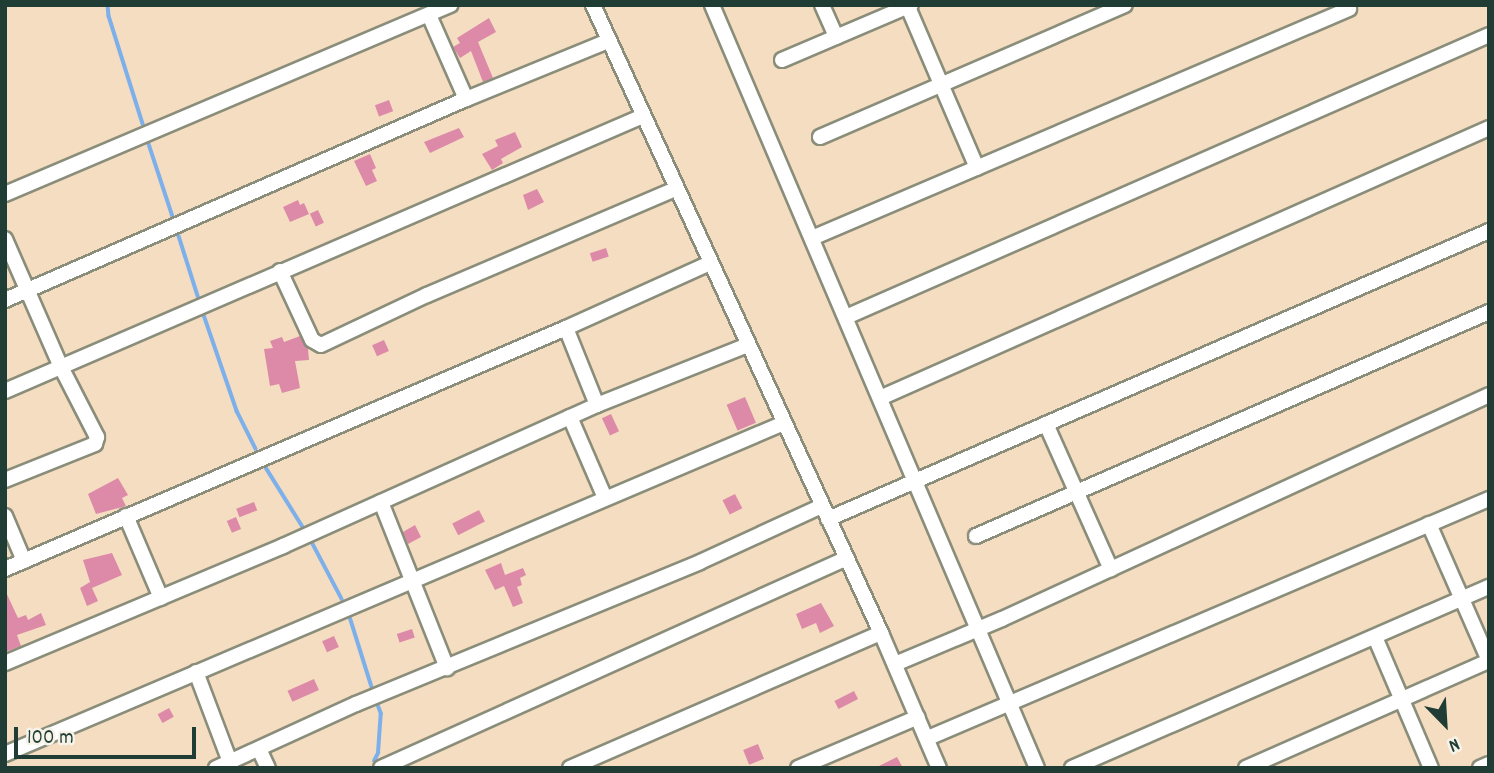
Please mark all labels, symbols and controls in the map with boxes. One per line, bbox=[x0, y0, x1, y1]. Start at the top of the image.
north arrow bbox=[1410, 689, 1480, 759]
scale bar bbox=[18, 714, 200, 758]
text: 100 m bbox=[27, 724, 74, 754]
text: N bbox=[1444, 729, 1464, 758]

